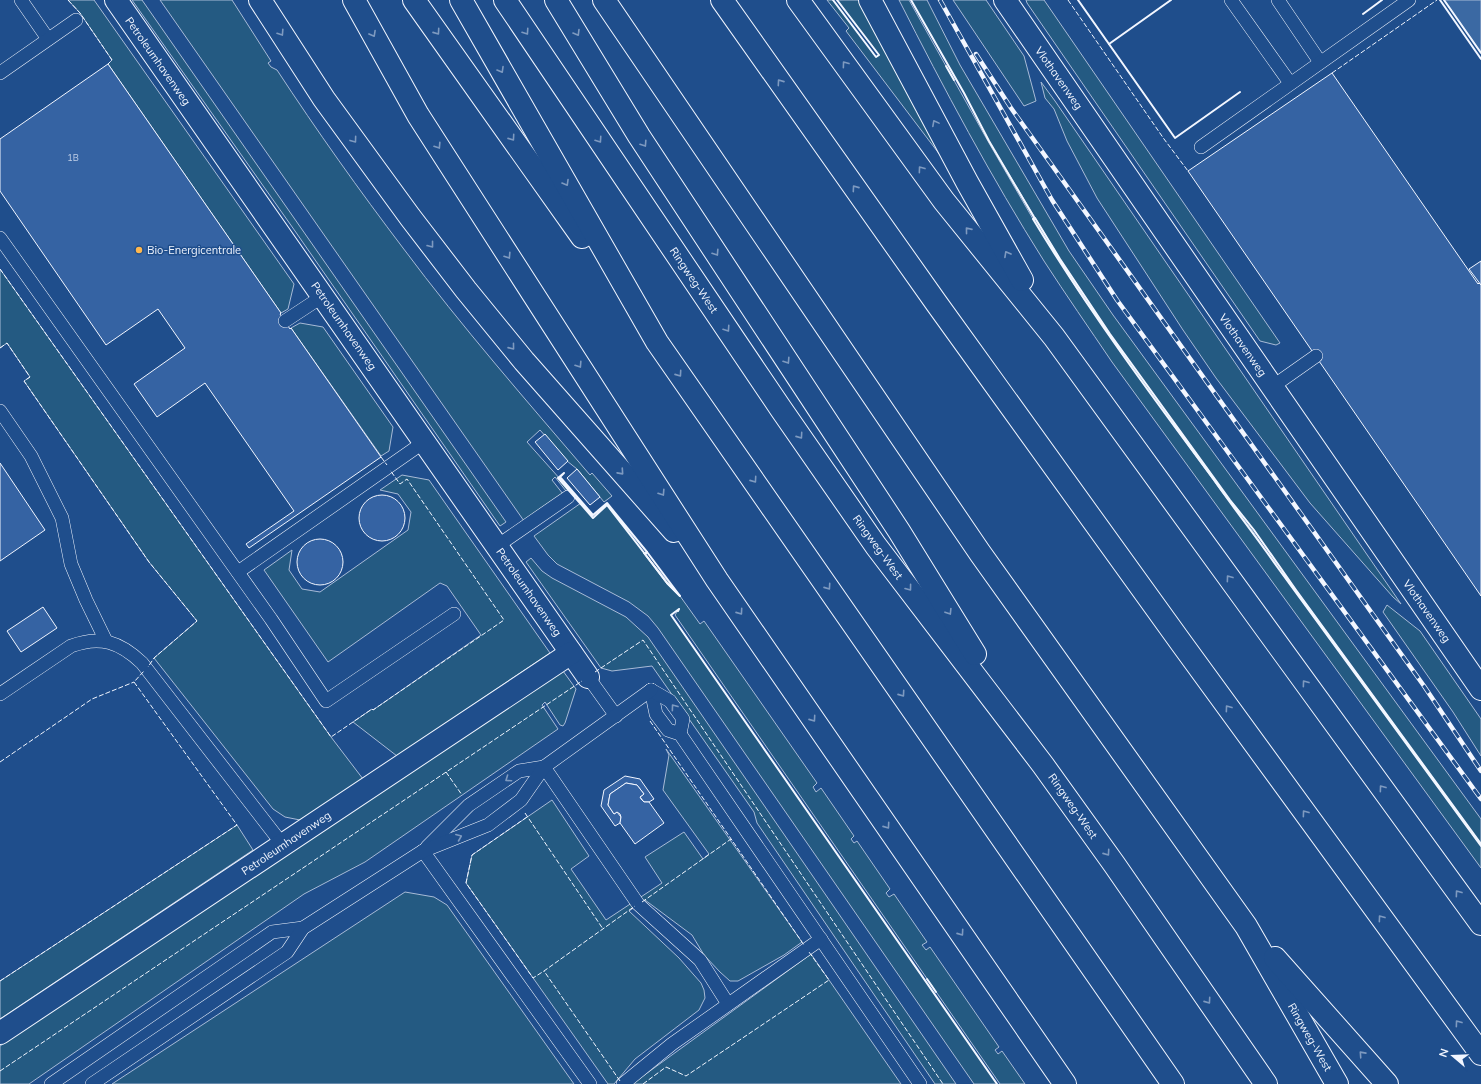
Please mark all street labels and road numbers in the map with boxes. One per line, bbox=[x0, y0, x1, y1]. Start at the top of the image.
street label: Petroleumhavenweg bbox=[122, 14, 194, 108]
street label: Vlothavenweg bbox=[1032, 44, 1086, 112]
street label: Ringweg-West bbox=[667, 244, 721, 316]
street label: Petroleumhavenweg bbox=[308, 279, 380, 373]
street label: Vlothavenweg bbox=[1216, 311, 1270, 379]
street label: Ringweg-West bbox=[850, 512, 906, 582]
street label: Petroleumhavenweg bbox=[493, 545, 565, 639]
street label: Vlothavenweg bbox=[1400, 577, 1454, 645]
street label: Ringweg-West bbox=[1045, 771, 1101, 841]
street label: Petroleumhavenweg bbox=[239, 808, 333, 878]
street label: Ringweg-West bbox=[1285, 1000, 1335, 1074]

